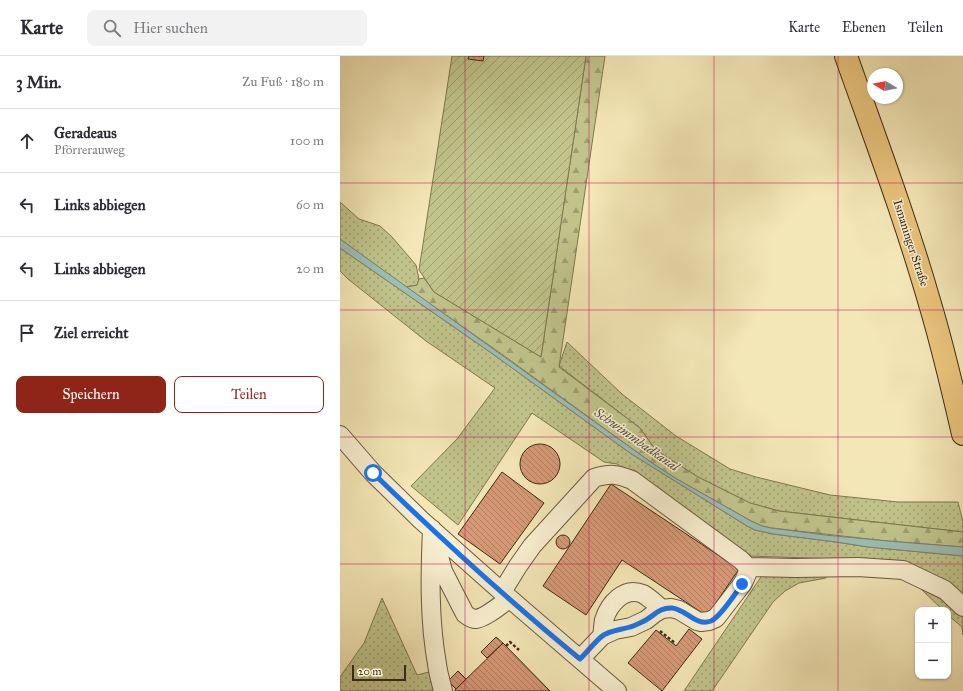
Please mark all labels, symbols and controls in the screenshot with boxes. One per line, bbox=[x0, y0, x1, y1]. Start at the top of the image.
search box bbox=[87, 10, 367, 46]
text: Karte bbox=[20, 16, 63, 39]
icon: search bbox=[101, 17, 123, 39]
text: Hier suchen bbox=[133, 19, 208, 37]
text: Karte bbox=[788, 19, 820, 36]
text: Ebenen bbox=[842, 19, 886, 36]
text: Teilen bbox=[908, 19, 943, 36]
north arrow bbox=[867, 68, 903, 104]
text: 3 Min. bbox=[16, 72, 61, 93]
text: Zu Fuß · 180 m bbox=[242, 74, 324, 90]
text: Geradeaus bbox=[54, 124, 117, 142]
icon: ahead bbox=[16, 130, 38, 152]
text: 100 m bbox=[290, 133, 324, 149]
text: Pförrerauweg bbox=[54, 142, 124, 158]
icon: left bbox=[16, 194, 38, 216]
text: Links abbiegen bbox=[54, 196, 146, 214]
text: 60 m bbox=[296, 197, 324, 213]
street label: Ismaninger Straße bbox=[889, 198, 932, 288]
icon: left bbox=[16, 258, 38, 280]
text: Links abbiegen bbox=[54, 260, 146, 278]
text: 20 m bbox=[296, 261, 324, 277]
icon: arrive bbox=[16, 322, 38, 344]
text: Ziel erreicht bbox=[54, 324, 129, 342]
button: Speichern bbox=[16, 376, 166, 413]
button: Teilen bbox=[174, 376, 324, 413]
water label: Schwimmbadkanal bbox=[590, 404, 683, 476]
route start bbox=[364, 464, 382, 482]
route end bbox=[733, 575, 751, 593]
map controls bbox=[915, 607, 951, 679]
button: + bbox=[915, 607, 951, 643]
button: − bbox=[915, 643, 951, 679]
scale bar bbox=[352, 663, 406, 682]
text: 20 m bbox=[358, 665, 381, 678]

